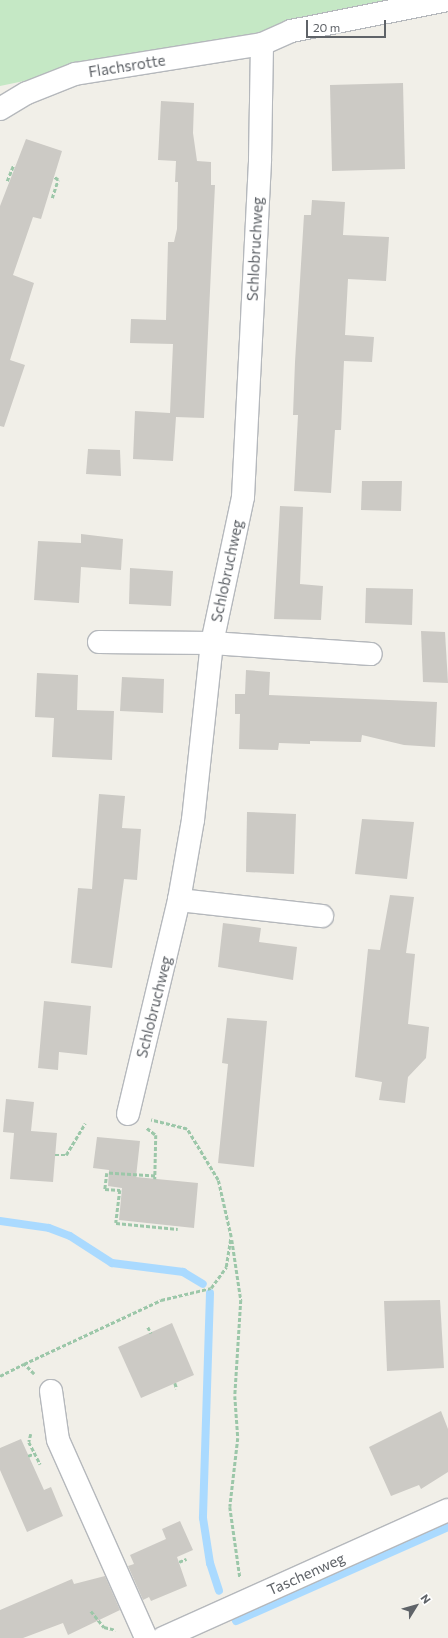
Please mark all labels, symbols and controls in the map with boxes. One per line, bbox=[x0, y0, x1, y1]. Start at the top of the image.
scale bar bbox=[308, 12, 388, 38]
text: 20 m bbox=[313, 20, 340, 34]
street label: Flachsrotte bbox=[87, 51, 167, 81]
street label: Schlobruchweg bbox=[243, 196, 267, 302]
street label: Schlobruchweg bbox=[207, 518, 247, 624]
street label: Schlobruchweg bbox=[133, 954, 175, 1060]
street label: Taschenweg bbox=[264, 1549, 348, 1599]
north arrow bbox=[396, 1586, 436, 1626]
text: N bbox=[418, 1591, 434, 1606]

